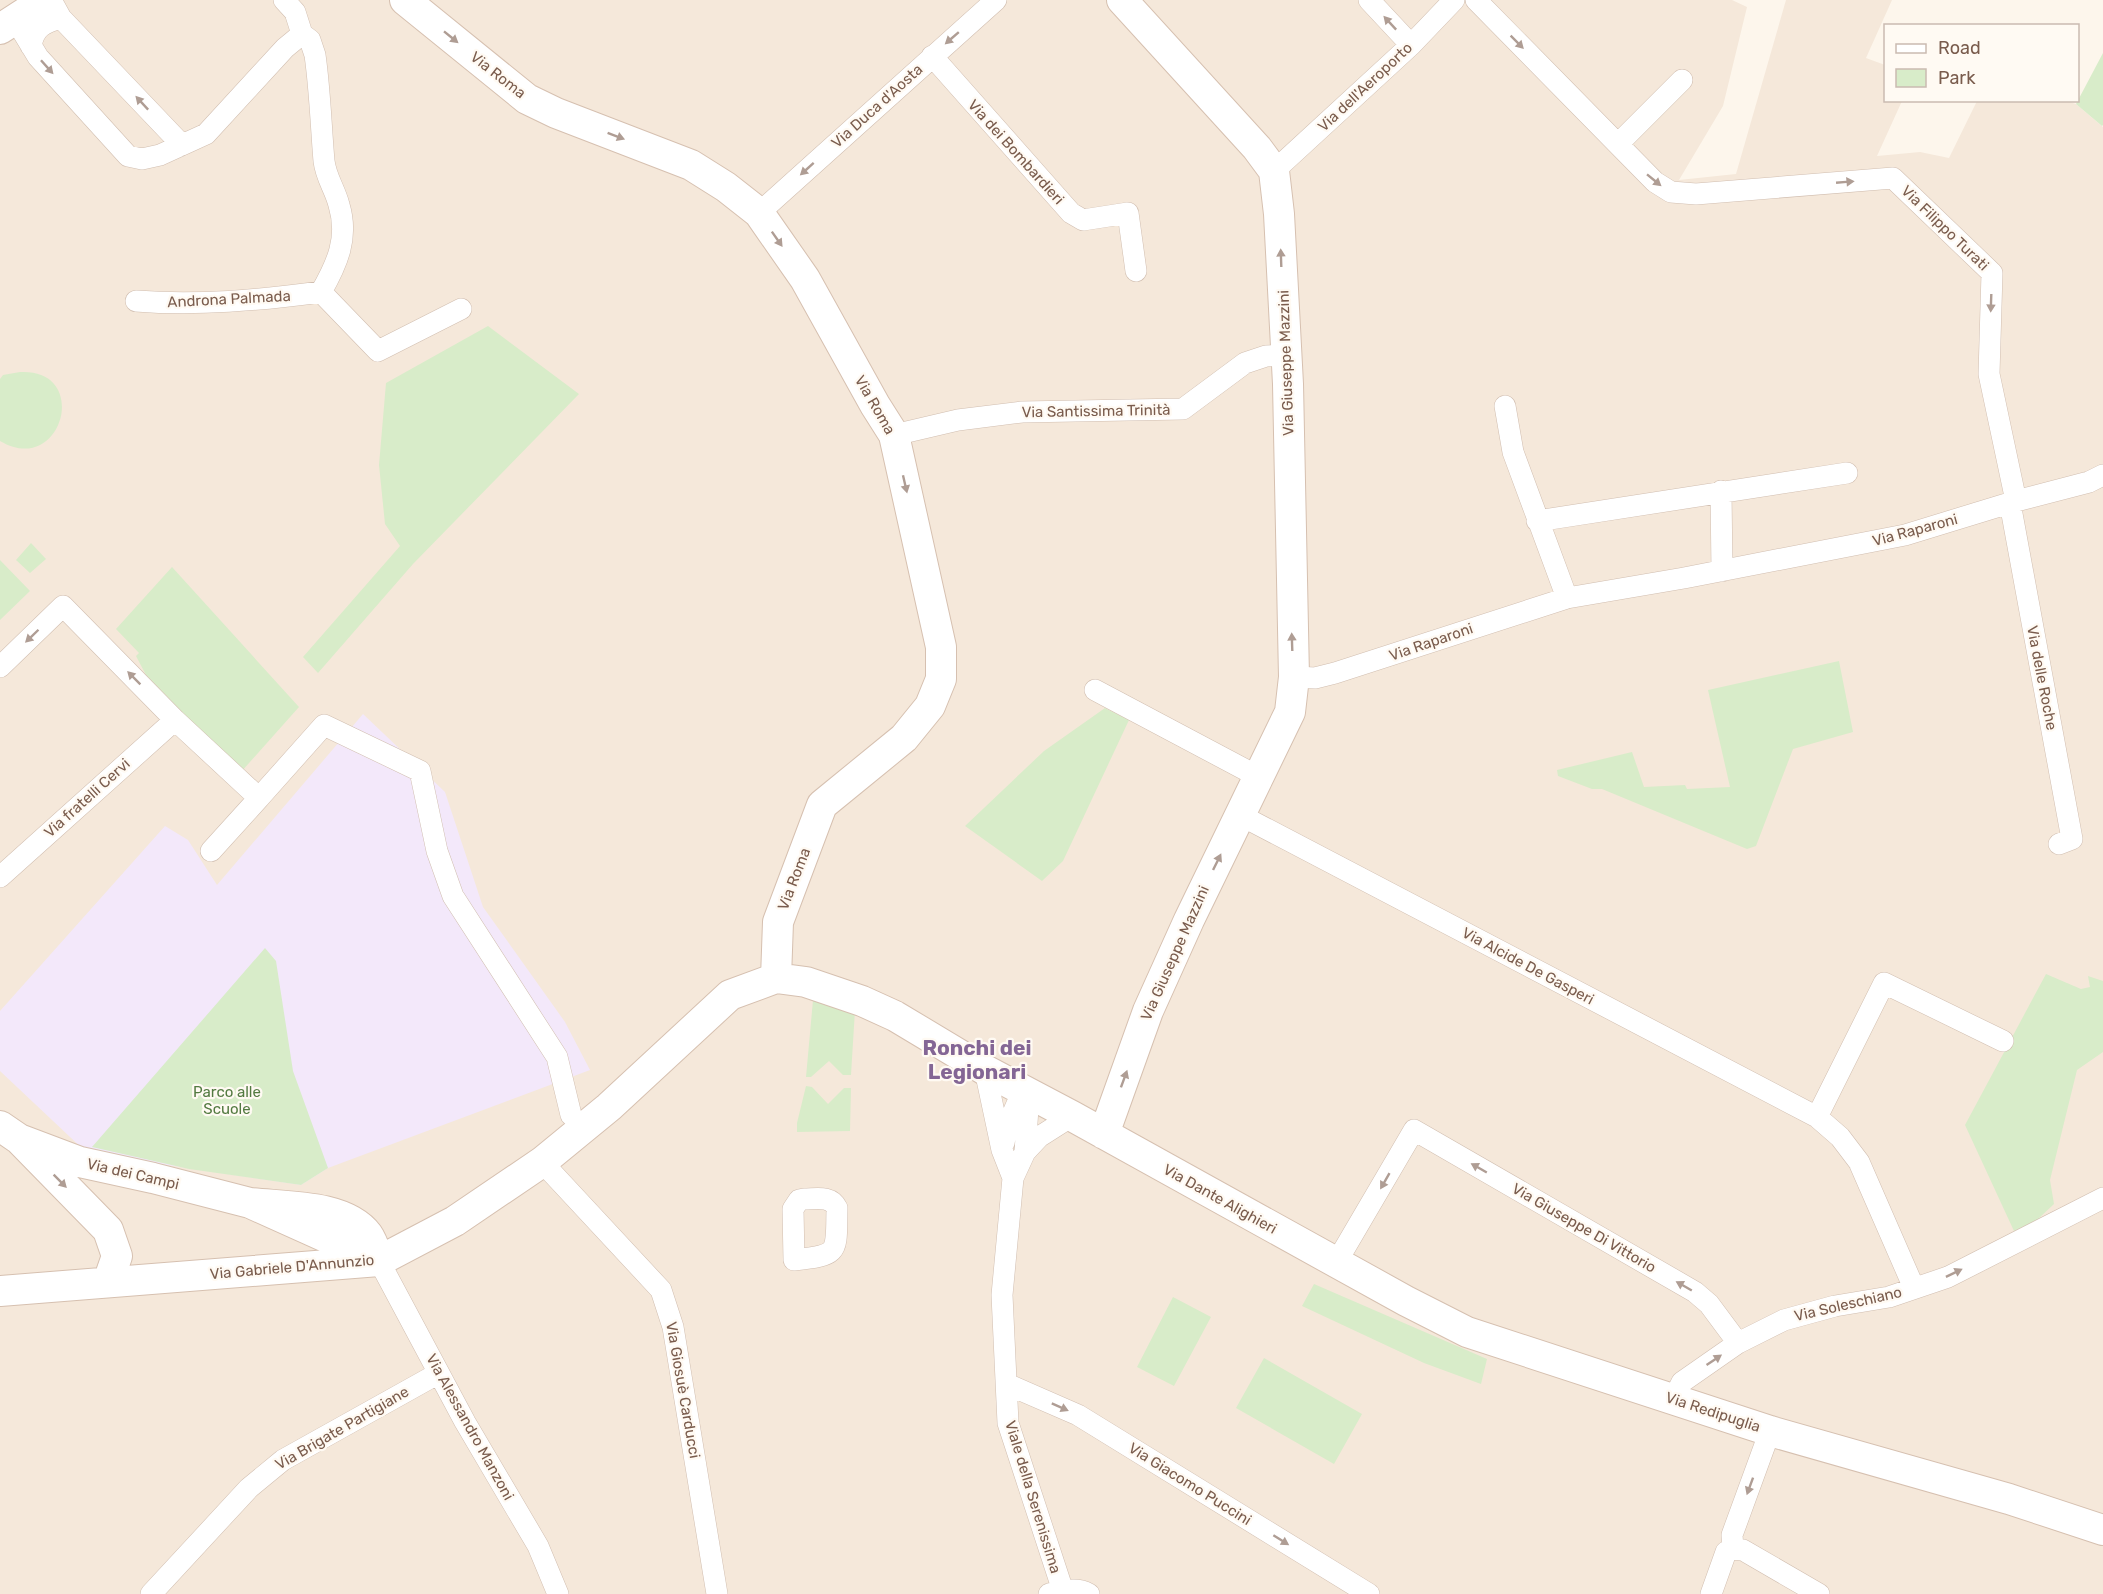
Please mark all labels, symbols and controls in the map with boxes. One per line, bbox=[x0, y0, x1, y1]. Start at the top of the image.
one-way arrow bbox=[1383, 15, 1397, 30]
legend bbox=[1884, 24, 2079, 102]
one-way arrow bbox=[443, 31, 458, 43]
one-way arrow bbox=[944, 32, 960, 45]
one-way arrow bbox=[1509, 34, 1523, 48]
text: Road bbox=[1938, 37, 1981, 59]
street label: Via dell'Aeroporto bbox=[1314, 39, 1416, 135]
street label: Via Roma bbox=[467, 48, 529, 102]
one-way arrow bbox=[40, 60, 54, 75]
street label: Via Duca d'Aosta bbox=[828, 60, 926, 152]
text: Park bbox=[1938, 67, 1976, 89]
one-way arrow bbox=[135, 95, 149, 110]
street label: Via dei Bombardieri bbox=[964, 96, 1068, 208]
one-way arrow bbox=[608, 131, 626, 141]
one-way arrow bbox=[800, 162, 815, 175]
one-way arrow bbox=[1646, 173, 1662, 186]
one-way arrow bbox=[1835, 177, 1854, 187]
street label: Via Filippo Turati bbox=[1898, 182, 1992, 274]
one-way arrow bbox=[771, 231, 782, 247]
one-way arrow bbox=[1277, 249, 1286, 268]
street label: Androna Palmada bbox=[167, 287, 291, 311]
street label: Via Giuseppe Mazzini bbox=[1274, 290, 1298, 436]
one-way arrow bbox=[1986, 294, 1996, 313]
street label: Via Roma bbox=[851, 372, 899, 438]
street label: Via Santissima Trinità bbox=[1021, 401, 1171, 421]
one-way arrow bbox=[901, 475, 910, 494]
street label: Via Raparoni bbox=[1870, 510, 1960, 550]
street label: Via Raparoni bbox=[1387, 619, 1475, 665]
street label: Via delle Roche bbox=[2023, 624, 2061, 732]
one-way arrow bbox=[25, 629, 39, 643]
one-way arrow bbox=[1288, 632, 1297, 651]
one-way arrow bbox=[127, 671, 141, 686]
street label: Via fratelli Cervi bbox=[40, 755, 134, 841]
street label: Via Roma bbox=[774, 845, 814, 913]
one-way arrow bbox=[1212, 853, 1221, 870]
street label: Via Giuseppe Mazzini bbox=[1137, 883, 1213, 1023]
street label: Via Alcide De Gasperi bbox=[1459, 924, 1597, 1008]
district label: Ronchi dei Legionari bbox=[923, 1035, 1031, 1084]
one-way arrow bbox=[1119, 1070, 1129, 1088]
park label: Parco alle Scuole bbox=[193, 1083, 261, 1118]
street label: Via dei Campi bbox=[85, 1155, 181, 1193]
street label: Via Dante Alighieri bbox=[1160, 1160, 1280, 1238]
one-way arrow bbox=[1471, 1162, 1487, 1173]
one-way arrow bbox=[52, 1173, 66, 1187]
one-way arrow bbox=[1379, 1173, 1390, 1189]
street label: Via Giuseppe Di Vittorio bbox=[1509, 1179, 1659, 1277]
street label: Via Gabriele D'Annunzio bbox=[209, 1251, 375, 1283]
one-way arrow bbox=[1945, 1269, 1962, 1278]
one-way arrow bbox=[1676, 1281, 1692, 1292]
street label: Via Soleschiano bbox=[1792, 1283, 1904, 1325]
street label: Via Giosuè Carducci bbox=[662, 1320, 704, 1460]
street label: Via Alessandro Manzoni bbox=[422, 1351, 518, 1503]
one-way arrow bbox=[1705, 1354, 1721, 1366]
street label: Via Brigate Partigiane bbox=[272, 1382, 412, 1474]
street label: Via Redipuglia bbox=[1663, 1388, 1763, 1436]
one-way arrow bbox=[1052, 1402, 1070, 1412]
street label: Viale della Serenissima bbox=[1001, 1418, 1065, 1576]
street label: Via Giacomo Puccini bbox=[1125, 1439, 1255, 1529]
one-way arrow bbox=[1745, 1477, 1755, 1495]
one-way arrow bbox=[1273, 1535, 1289, 1546]

